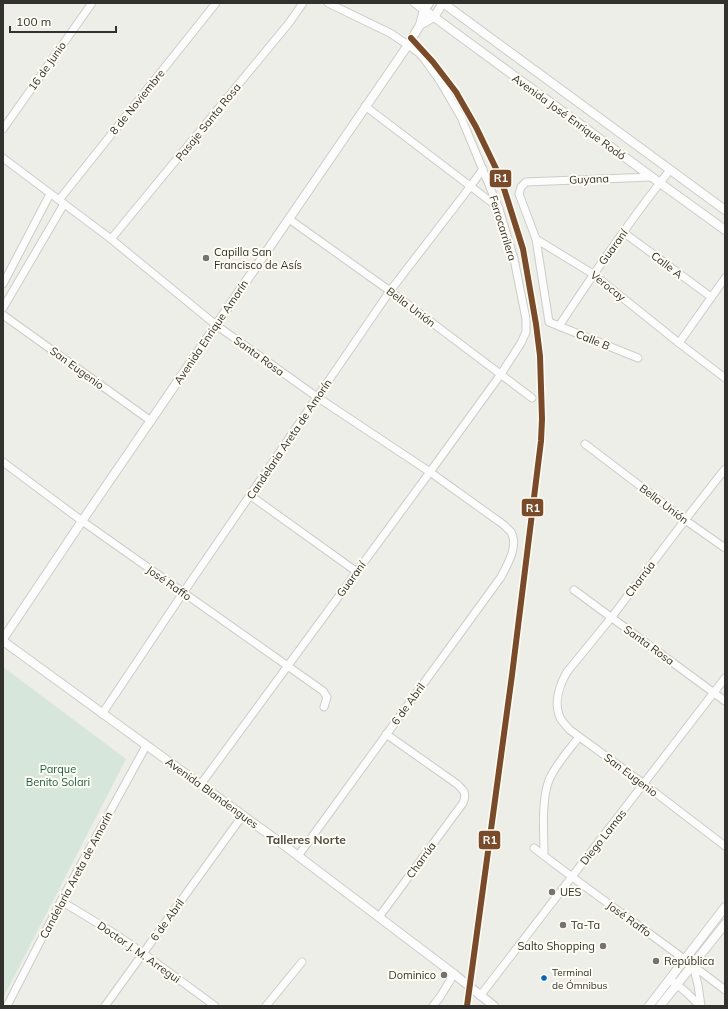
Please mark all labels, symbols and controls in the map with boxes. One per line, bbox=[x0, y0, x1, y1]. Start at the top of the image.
scale bar bbox=[10, 8, 116, 34]
text: 100 m bbox=[16, 14, 51, 29]
street label: 16 de Junio bbox=[25, 39, 69, 93]
street label: 8 de Noviembre bbox=[106, 67, 168, 137]
street label: Avenida José Enrique Rodó bbox=[510, 71, 628, 163]
street label: Pasaje Santa Rosa bbox=[172, 80, 244, 164]
line badge: R1 bbox=[489, 169, 512, 188]
text: R1 bbox=[494, 171, 509, 185]
street label: Guyana bbox=[569, 171, 609, 187]
street label: Ferrocarrilera bbox=[486, 193, 520, 263]
street label: Guaraní bbox=[595, 225, 631, 268]
place label: Capilla San Francisco de Asís bbox=[214, 245, 302, 272]
street label: Calle A bbox=[648, 249, 686, 281]
marker: Capilla San Francisco de Asís bbox=[201, 253, 211, 263]
street label: Verocay bbox=[588, 268, 629, 304]
street label: Avenida Enrique Amorín bbox=[171, 277, 251, 387]
street label: Bella Unión bbox=[384, 284, 438, 330]
street label: Calle B bbox=[574, 327, 612, 353]
street label: Santa Rosa bbox=[231, 333, 287, 379]
street label: San Eugenio bbox=[47, 344, 107, 392]
street label: Candelaria Areta de Amorín bbox=[243, 376, 335, 502]
street label: Bella Unión bbox=[637, 481, 691, 527]
line badge: R1 bbox=[521, 498, 544, 517]
text: R1 bbox=[526, 501, 541, 515]
street label: Guaraní bbox=[333, 557, 369, 600]
street label: Charrúa bbox=[622, 558, 658, 600]
street label: José Raffo bbox=[144, 562, 194, 604]
street label: Santa Rosa bbox=[621, 622, 677, 668]
street label: 6 de Abril bbox=[388, 680, 428, 728]
street label: San Eugenio bbox=[601, 750, 661, 800]
street label: Avenida Blandengues bbox=[163, 755, 261, 831]
park label: Parque Benito Solari bbox=[26, 762, 90, 789]
street label: Diego Lamas bbox=[577, 806, 629, 868]
street label: Candelaria Areta de Amorín bbox=[36, 809, 116, 941]
line badge: R1 bbox=[478, 830, 501, 850]
district label: Talleres Norte bbox=[266, 832, 346, 847]
text: R1 bbox=[483, 833, 498, 847]
street label: Charrúa bbox=[403, 839, 439, 881]
place label: UES bbox=[560, 885, 581, 899]
marker: UES bbox=[547, 887, 557, 897]
street label: 6 de Abril bbox=[147, 896, 187, 944]
street label: José Raffo bbox=[604, 898, 654, 940]
street label: Doctor J. M. Arregui bbox=[95, 918, 183, 986]
place label: Ta-Ta bbox=[571, 918, 600, 932]
marker: Ta-Ta bbox=[558, 920, 568, 930]
place label: Salto Shopping bbox=[518, 939, 595, 953]
marker: Salto Shopping bbox=[598, 941, 608, 951]
place label: República bbox=[664, 954, 714, 968]
marker: República bbox=[651, 956, 661, 966]
place label: Terminal de Ómnibus bbox=[552, 966, 608, 992]
place label: Dominico bbox=[389, 968, 436, 982]
marker: Dominico bbox=[439, 970, 449, 980]
marker: Terminal de Ómnibus bbox=[539, 973, 549, 983]

